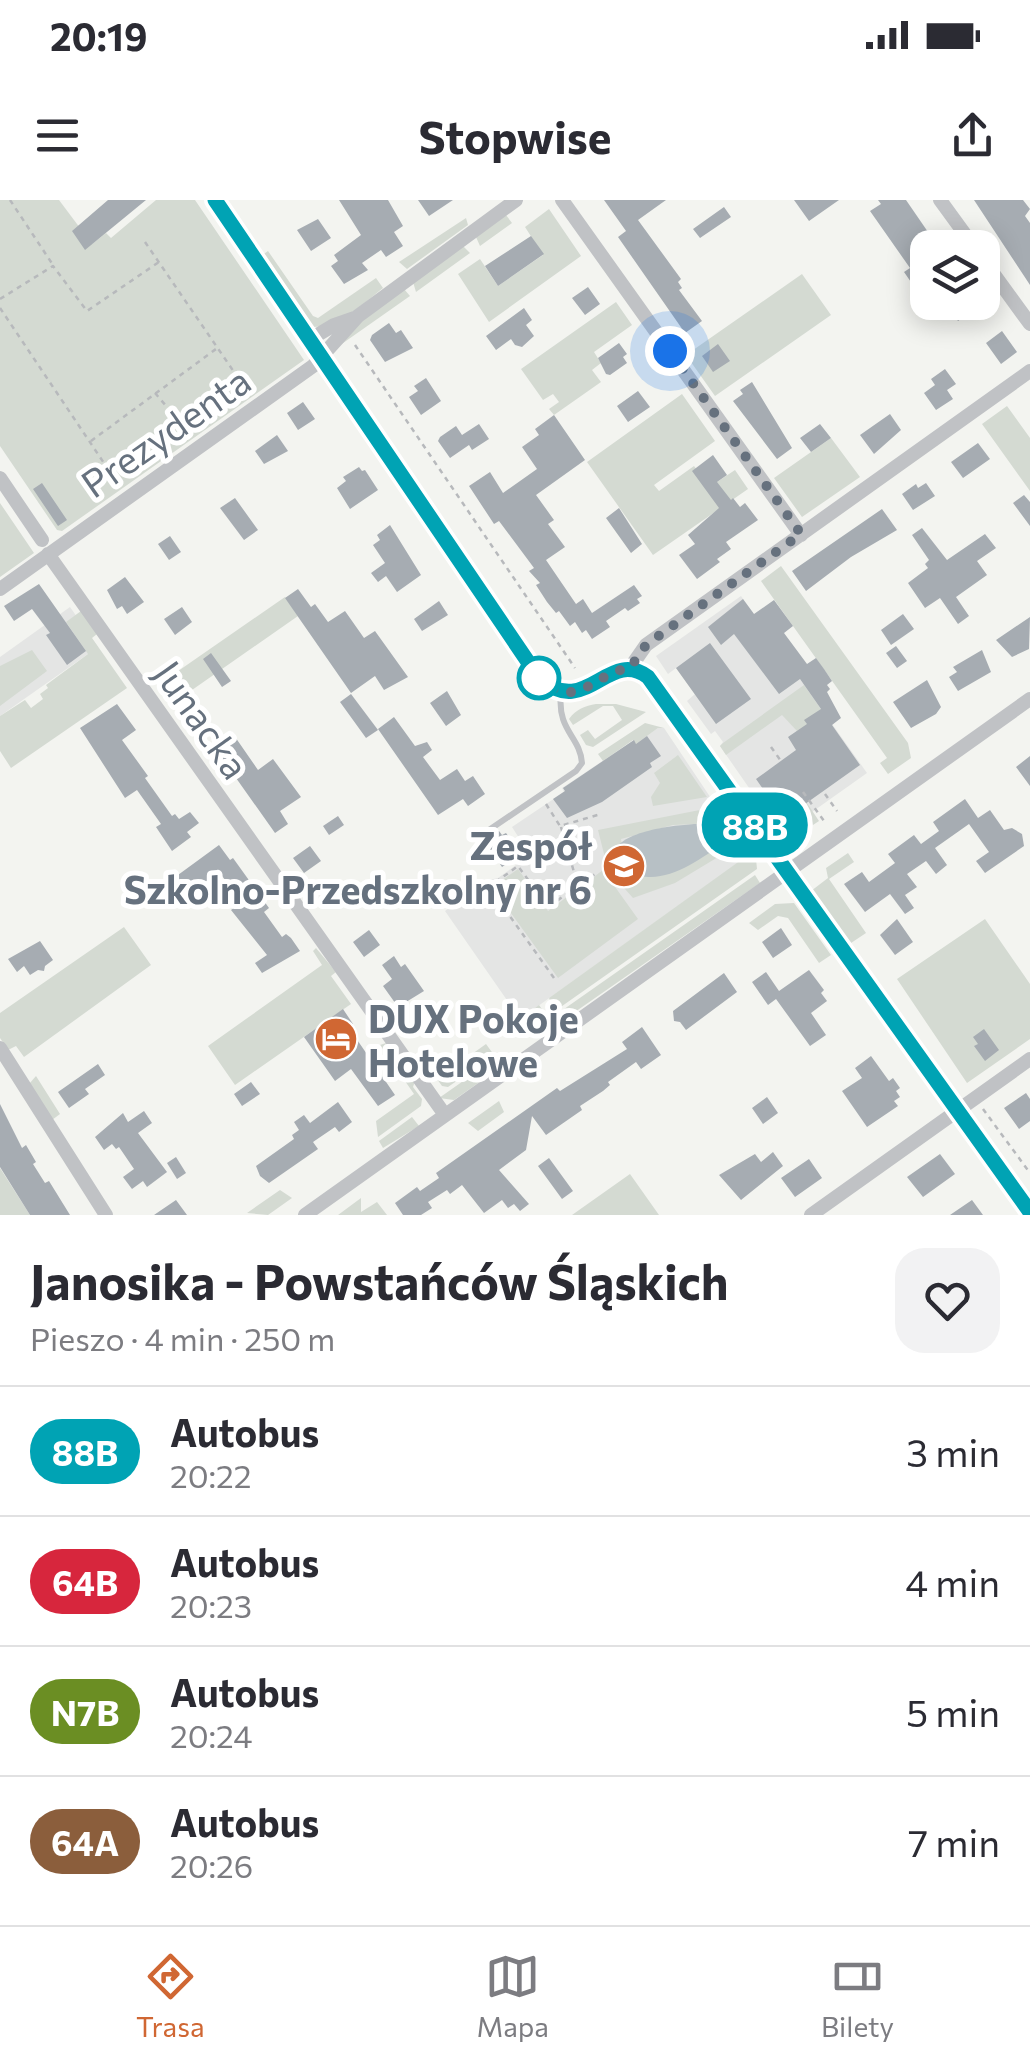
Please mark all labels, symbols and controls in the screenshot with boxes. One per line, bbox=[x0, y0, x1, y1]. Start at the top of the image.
text: 20:19 bbox=[50, 12, 147, 59]
icon: menu bbox=[30, 108, 85, 163]
text: Stopwise bbox=[419, 108, 611, 163]
icon: share bbox=[945, 108, 1000, 163]
map controls bbox=[910, 230, 1000, 320]
button: layers bbox=[910, 230, 1000, 320]
your location bbox=[645, 326, 695, 376]
street label: Prezydenta bbox=[71, 356, 259, 506]
street label: Junacka bbox=[146, 651, 260, 787]
unlabelled marker bbox=[518, 657, 560, 699]
line badge: 88B bbox=[698, 792, 812, 858]
text: 88B bbox=[722, 804, 788, 847]
place label: Zespół Szkolno-Przedszkolny nr 6 bbox=[124, 821, 593, 912]
school or university icon: Zespół Szkolno-Przedszkolny nr 6 bbox=[601, 843, 647, 889]
place label: DUX Pokoje Hotelowe bbox=[368, 994, 579, 1085]
hotel icon: DUX Pokoje Hotelowe bbox=[313, 1016, 359, 1062]
button: heart bbox=[895, 1248, 1000, 1353]
text: Janosika - Powstańców Śląskich bbox=[30, 1251, 729, 1310]
text: Pieszo · 4 min · 250 m bbox=[30, 1318, 335, 1358]
text: Autobus bbox=[170, 1408, 319, 1455]
text: 3 min bbox=[906, 1428, 1000, 1475]
text: 88B bbox=[52, 1430, 118, 1473]
text: 20:22 bbox=[170, 1455, 252, 1495]
text: Autobus bbox=[170, 1538, 319, 1585]
text: 4 min bbox=[905, 1558, 1000, 1605]
text: 64B bbox=[52, 1560, 118, 1603]
text: 20:23 bbox=[170, 1585, 252, 1625]
text: Autobus bbox=[170, 1668, 319, 1715]
text: 5 min bbox=[906, 1688, 1000, 1735]
text: N7B bbox=[51, 1690, 119, 1733]
text: 20:24 bbox=[170, 1715, 252, 1755]
text: Autobus bbox=[170, 1798, 319, 1845]
text: 7 min bbox=[908, 1818, 1000, 1865]
text: 64A bbox=[51, 1820, 119, 1863]
text: 20:26 bbox=[170, 1845, 253, 1885]
tab: Trasa bbox=[136, 1949, 205, 2043]
tab: Mapa bbox=[477, 1949, 549, 2043]
tab: Bilety bbox=[821, 1949, 894, 2043]

